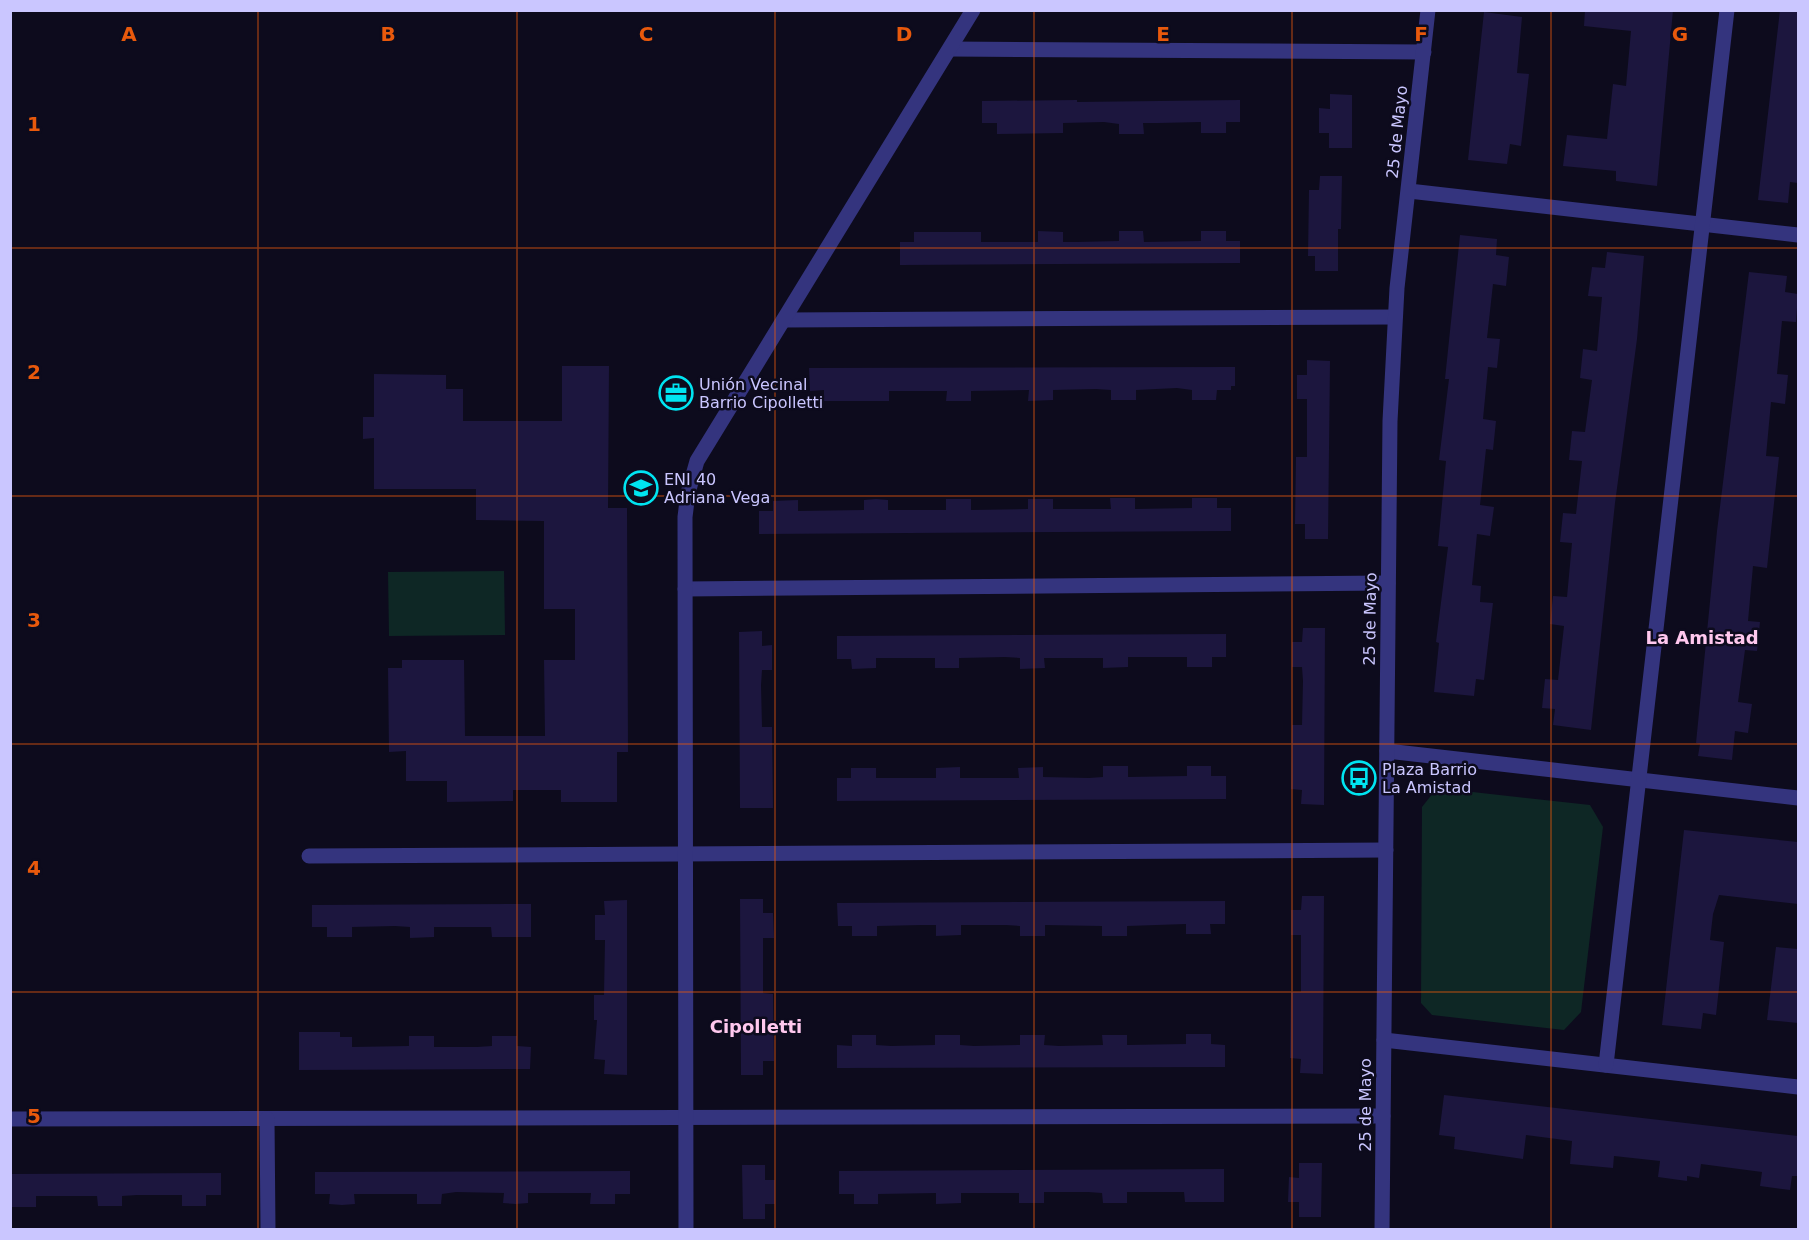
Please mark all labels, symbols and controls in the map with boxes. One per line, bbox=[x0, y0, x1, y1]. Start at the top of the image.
text: A bbox=[121, 22, 137, 46]
text: B bbox=[380, 22, 396, 46]
text: C bbox=[639, 22, 653, 46]
text: D bbox=[896, 22, 912, 46]
text: E bbox=[1156, 22, 1170, 46]
text: F bbox=[1414, 22, 1428, 46]
text: G bbox=[1672, 22, 1688, 46]
street label: 25 de Mayo bbox=[1383, 85, 1411, 179]
text: 1 bbox=[27, 112, 41, 136]
text: 2 bbox=[27, 360, 41, 384]
office icon: Unión Vecinal Barrio Cipolletti bbox=[658, 375, 694, 411]
place label: Unión Vecinal Barrio Cipolletti bbox=[699, 375, 823, 412]
school or university icon: ENI 40 Adriana Vega bbox=[623, 470, 659, 506]
place label: ENI 40 Adriana Vega bbox=[664, 470, 770, 507]
street label: 25 de Mayo bbox=[1360, 572, 1380, 666]
text: 3 bbox=[27, 608, 41, 632]
district label: La Amistad bbox=[1645, 627, 1759, 648]
bus stop icon: Plaza Barrio La Amistad bbox=[1341, 760, 1377, 796]
place label: Plaza Barrio La Amistad bbox=[1382, 760, 1477, 797]
text: 4 bbox=[27, 856, 41, 880]
district label: Cipolletti bbox=[710, 1016, 802, 1037]
street label: 25 de Mayo bbox=[1356, 1058, 1375, 1152]
text: 5 bbox=[27, 1104, 41, 1128]

